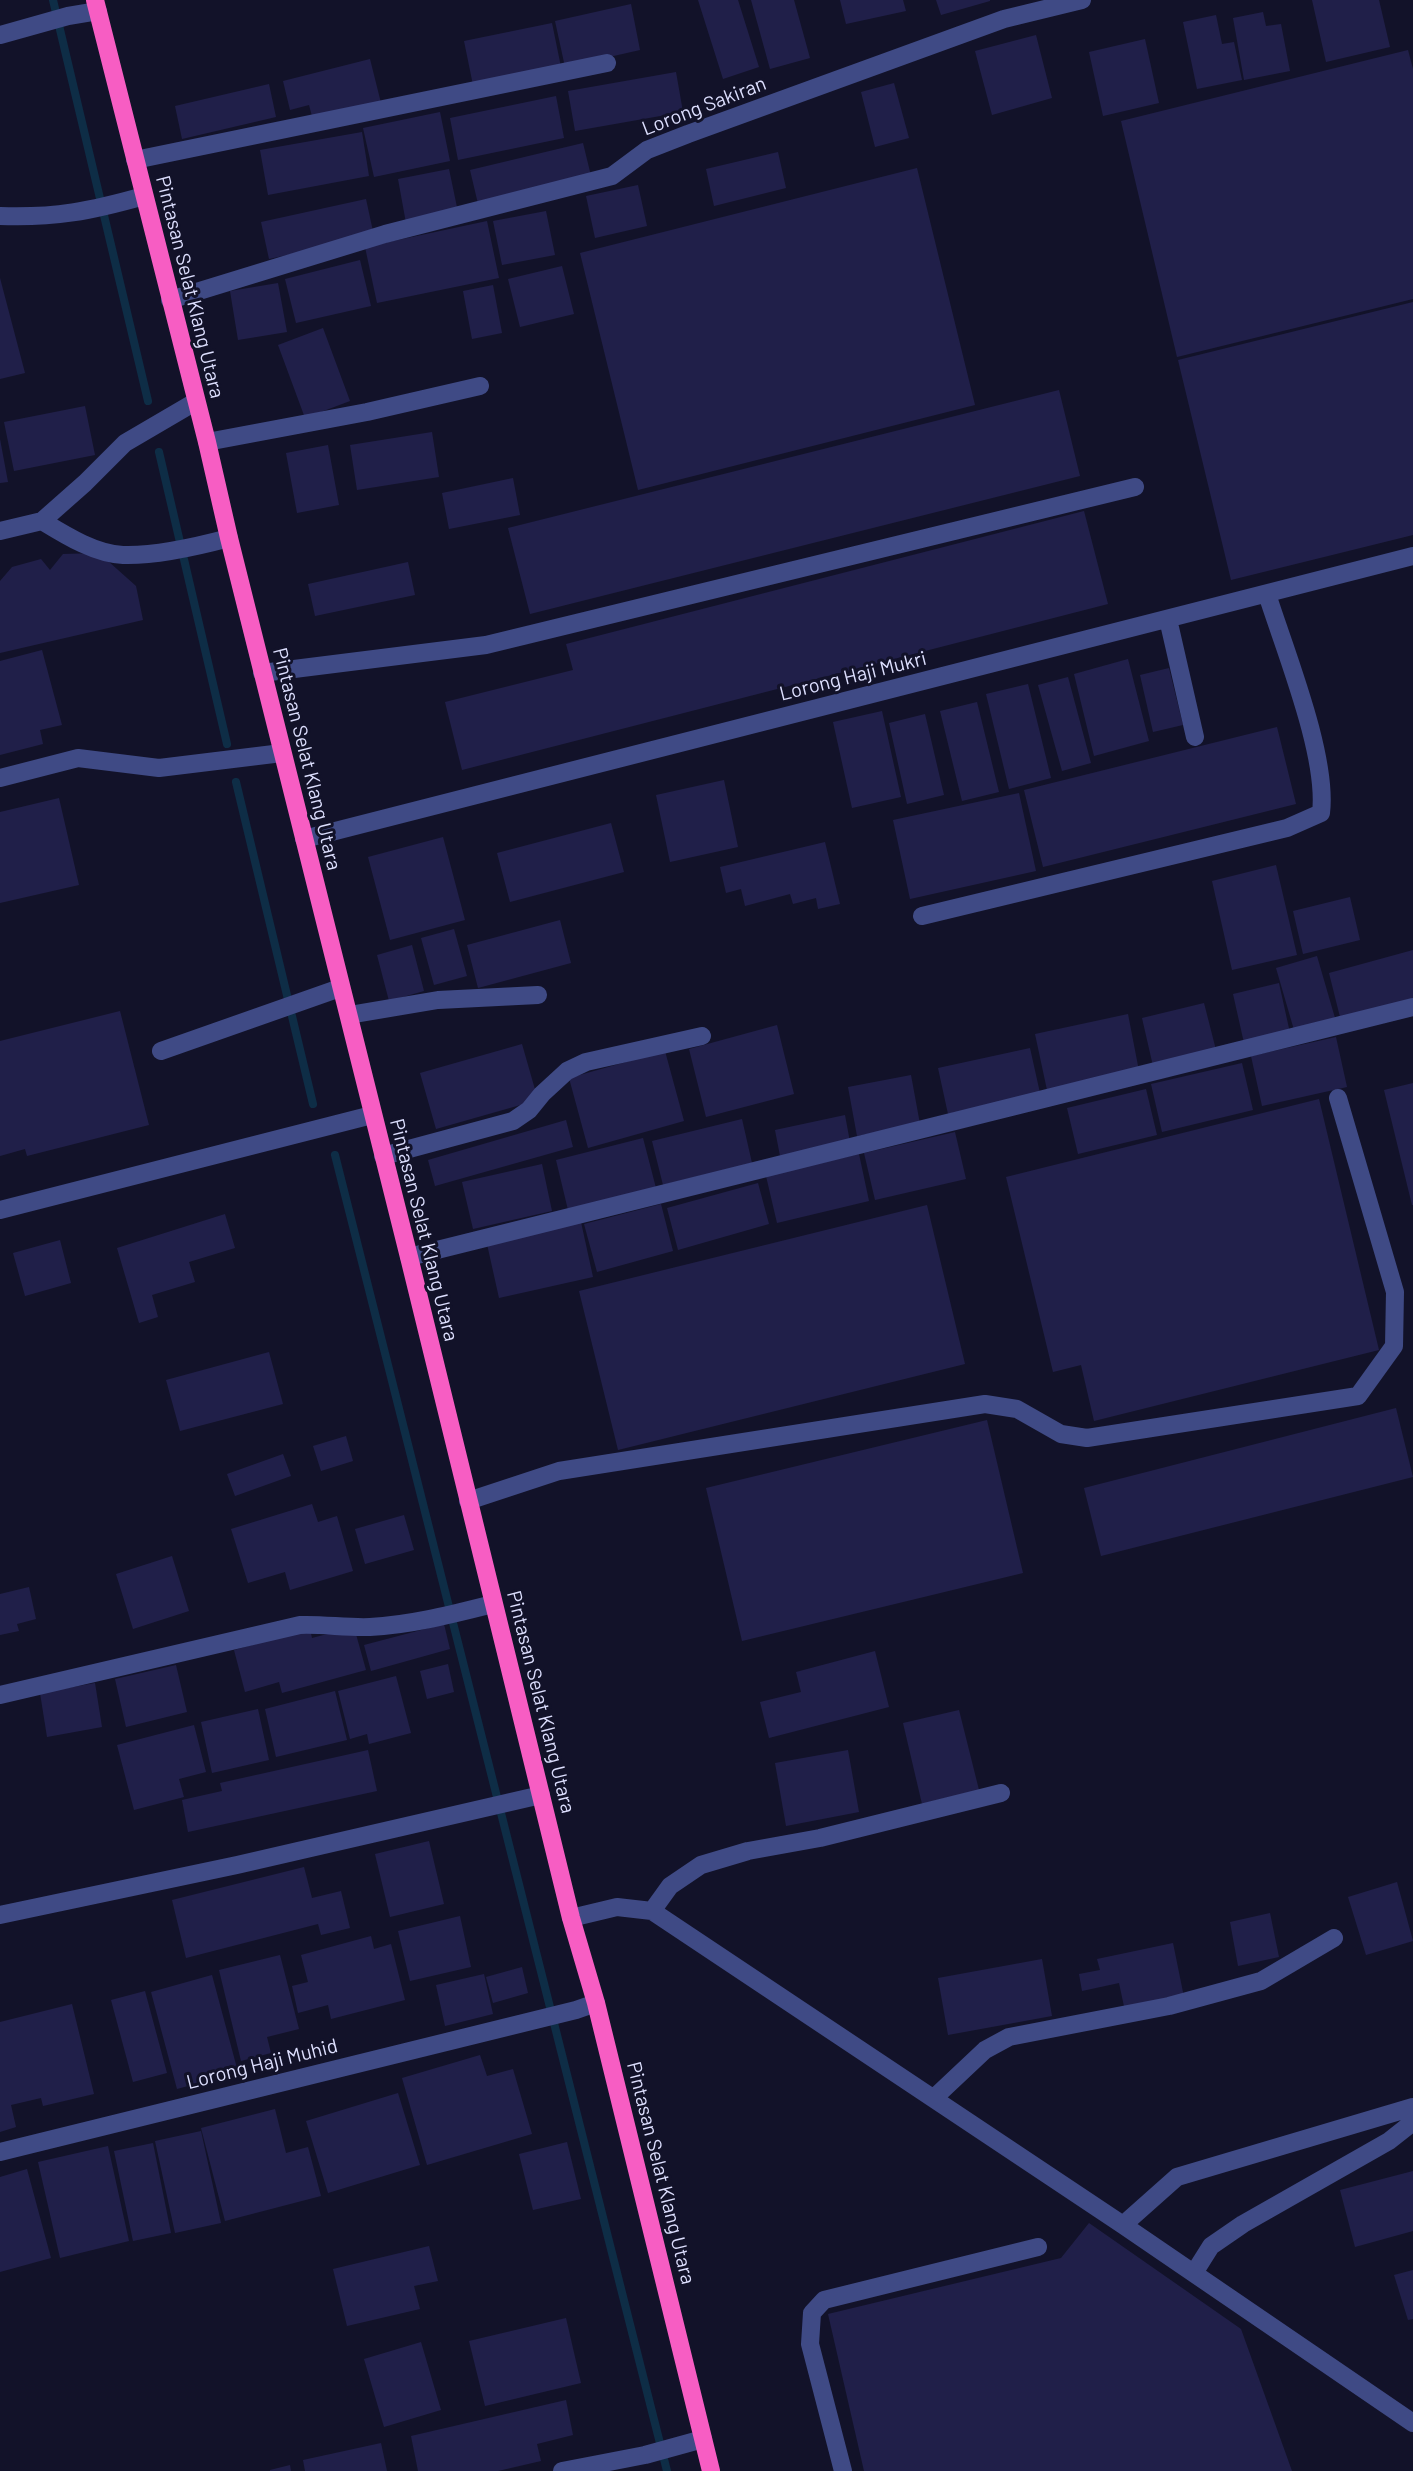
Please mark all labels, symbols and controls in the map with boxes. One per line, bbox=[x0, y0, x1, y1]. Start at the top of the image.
street label: Lorong Sakiran bbox=[639, 71, 769, 141]
street label: Pintasan Selat Klang Utara bbox=[151, 173, 229, 401]
street label: Pintasan Selat Klang Utara bbox=[268, 645, 346, 873]
street label: Lorong Haji Mukri bbox=[777, 646, 929, 706]
street label: Pintasan Selat Klang Utara bbox=[385, 1116, 463, 1344]
street label: Pintasan Selat Klang Utara bbox=[502, 1588, 580, 1816]
street label: Lorong Haji Muhid bbox=[184, 2034, 340, 2094]
street label: Pintasan Selat Klang Utara bbox=[622, 2059, 700, 2287]

